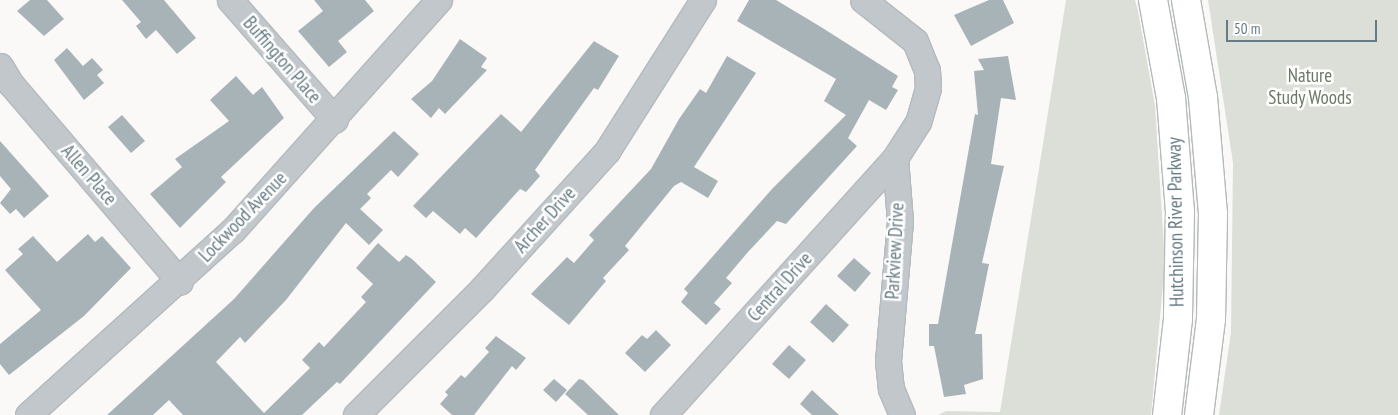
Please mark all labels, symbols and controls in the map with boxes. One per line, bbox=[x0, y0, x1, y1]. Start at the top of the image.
scale bar bbox=[1228, 10, 1379, 42]
street label: Buffington Place bbox=[238, 12, 326, 108]
text: 50 m bbox=[1234, 19, 1260, 38]
park label: Nature Study Woods bbox=[1268, 65, 1352, 109]
street label: Hutchinson River Parkway bbox=[1163, 137, 1189, 307]
street label: Allen Place bbox=[56, 140, 122, 210]
street label: Lockwood Avenue bbox=[194, 167, 292, 267]
street label: Archer Drive bbox=[509, 182, 581, 258]
street label: Parkview Drive bbox=[881, 202, 909, 300]
street label: Central Drive bbox=[743, 248, 817, 326]

